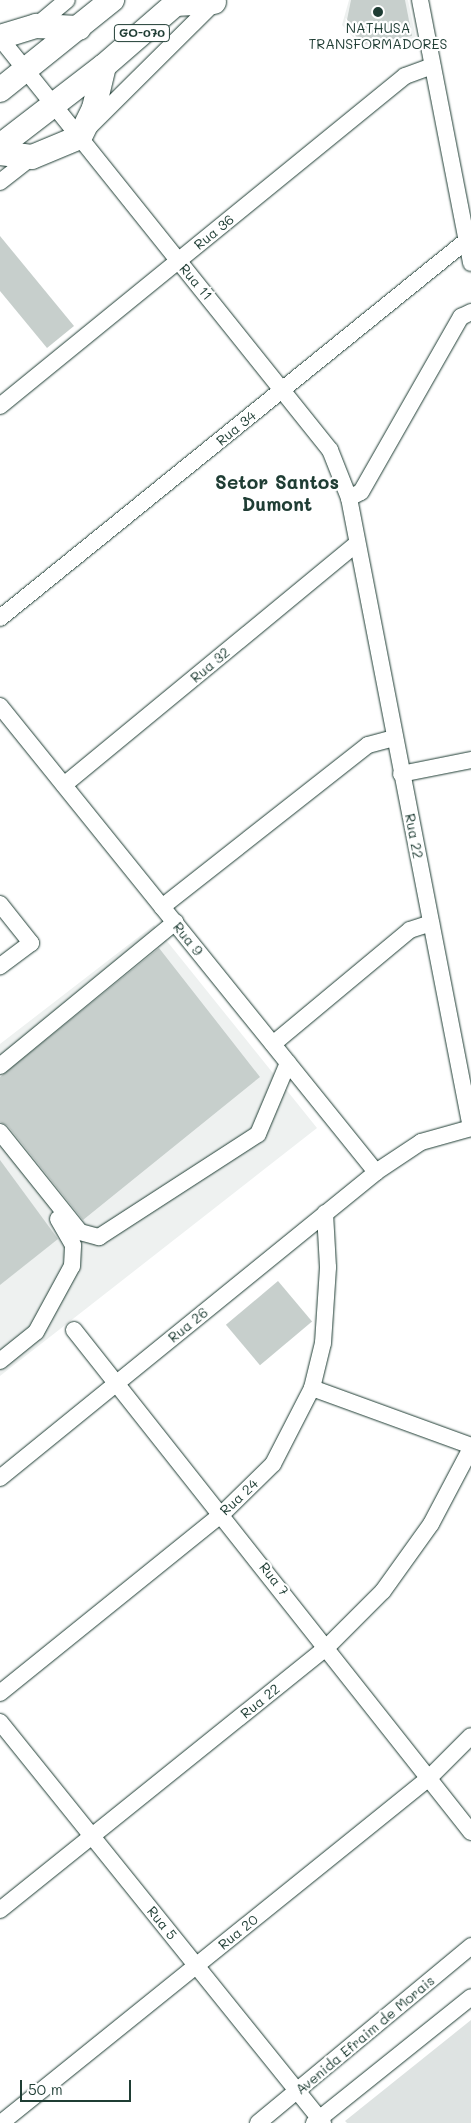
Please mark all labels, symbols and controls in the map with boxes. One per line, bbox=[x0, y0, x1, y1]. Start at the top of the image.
marker: NATHUSA TRANSFORMADORES bbox=[372, 6, 384, 18]
place label: NATHUSA TRANSFORMADORES bbox=[309, 20, 447, 52]
road number: GO-070 bbox=[113, 23, 171, 42]
street label: Rua 36 bbox=[191, 211, 237, 253]
street label: Rua 11 bbox=[176, 260, 216, 304]
street label: Rua 34 bbox=[213, 407, 259, 449]
district label: Setor Santos Dumont bbox=[215, 471, 339, 515]
street label: Rua 32 bbox=[187, 644, 233, 686]
street label: Rua 22 bbox=[401, 812, 427, 860]
street label: Rua 9 bbox=[169, 919, 207, 959]
street label: Rua 26 bbox=[165, 1304, 211, 1346]
street label: Rua 24 bbox=[217, 1475, 261, 1519]
street label: Rua 7 bbox=[256, 1559, 292, 1599]
street label: Rua 22 bbox=[237, 1680, 283, 1722]
street label: Rua 5 bbox=[144, 1903, 180, 1943]
street label: Rua 20 bbox=[215, 1911, 261, 1953]
street label: Avenida Efraim de Morais bbox=[292, 1972, 438, 2098]
scale bar bbox=[22, 2070, 134, 2102]
text: 50 m bbox=[28, 2079, 63, 2099]

